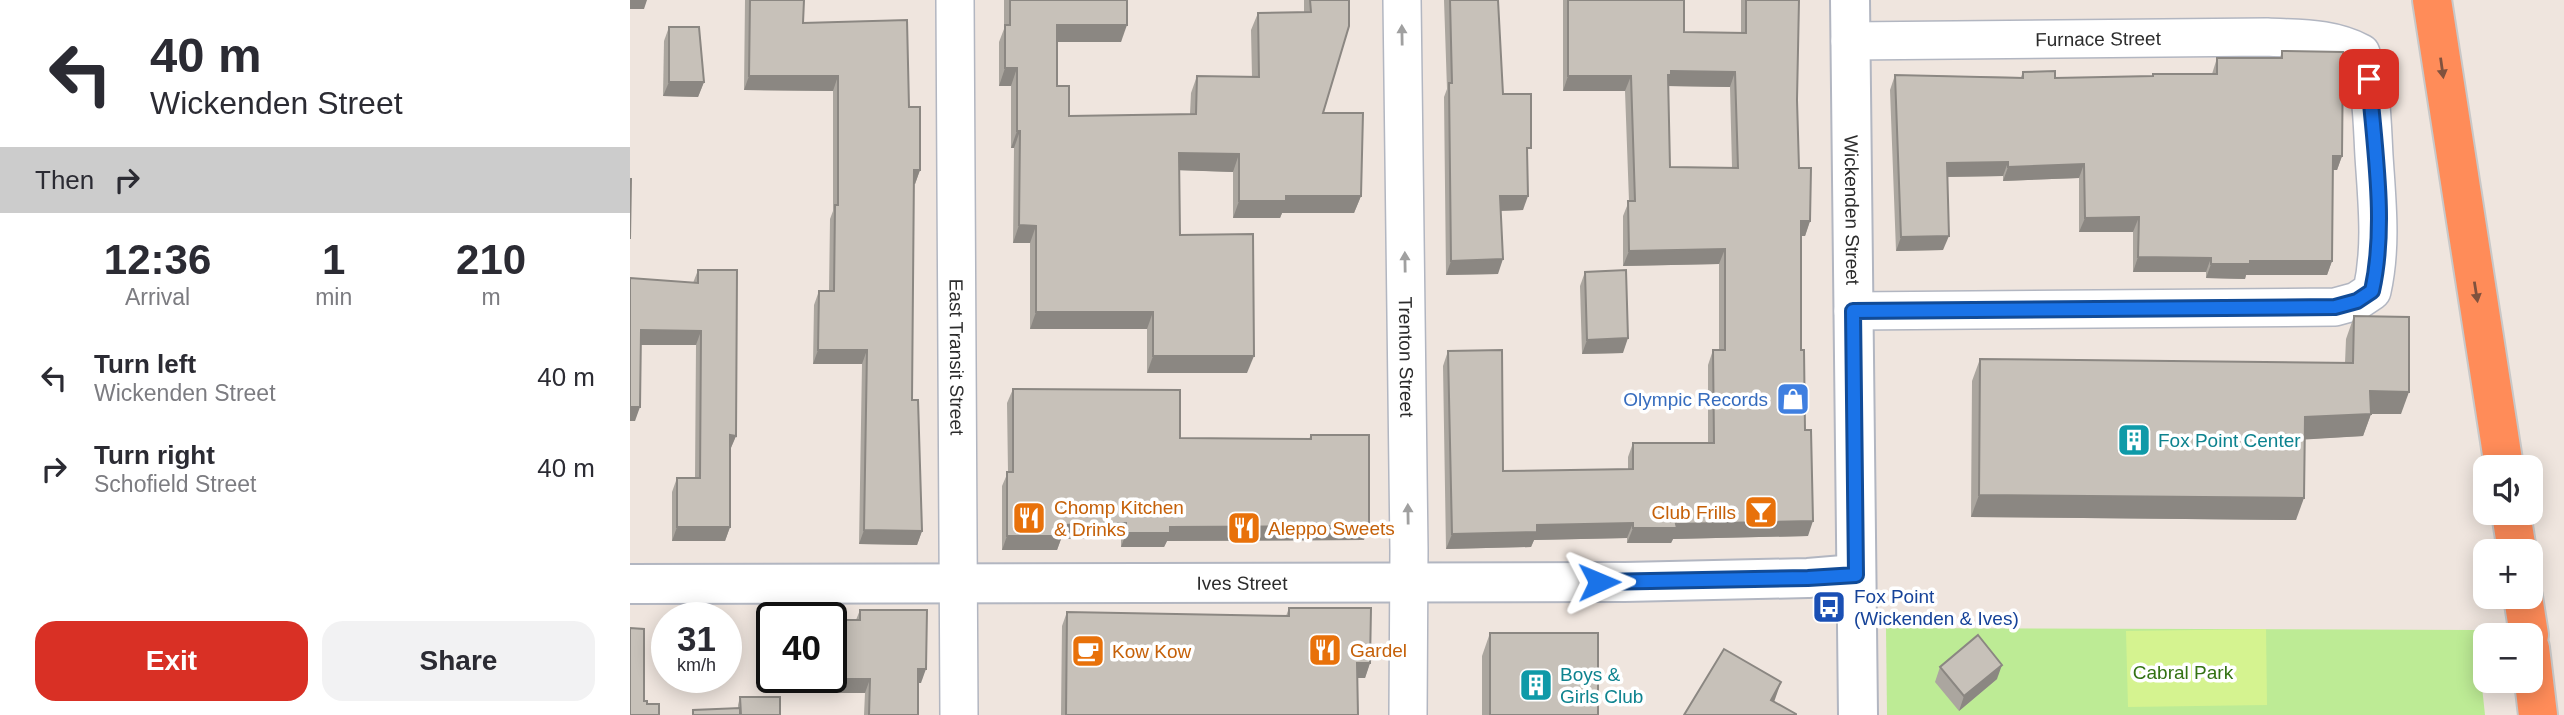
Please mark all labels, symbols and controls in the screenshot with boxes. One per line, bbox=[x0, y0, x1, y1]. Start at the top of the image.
one-way arrow bbox=[1397, 24, 1408, 46]
icon: left bbox=[35, 28, 126, 119]
text: 40 m bbox=[150, 28, 262, 82]
street label: Furnace Street bbox=[2035, 28, 2162, 50]
pin bbox=[2339, 49, 2399, 109]
one-way arrow bbox=[2436, 57, 2447, 79]
icon: arrive bbox=[2350, 60, 2388, 98]
text: Wickenden Street bbox=[150, 85, 403, 121]
street label: Wickenden Street bbox=[1841, 135, 1864, 286]
icon: right bbox=[108, 161, 146, 199]
text: Then bbox=[35, 165, 94, 195]
text: 12:36 bbox=[104, 236, 211, 283]
text: 1 bbox=[322, 236, 345, 283]
text: 210 bbox=[456, 236, 526, 283]
one-way arrow bbox=[1399, 251, 1411, 273]
street label: East Transit Street bbox=[946, 279, 968, 436]
one-way arrow bbox=[2471, 281, 2482, 303]
text: Arrival bbox=[125, 284, 190, 310]
text: min bbox=[315, 284, 352, 310]
text: m bbox=[482, 284, 501, 310]
street label: Trenton Street bbox=[1395, 296, 1418, 418]
text: Turn left bbox=[94, 349, 196, 379]
icon: left bbox=[35, 359, 73, 397]
text: 40 m bbox=[537, 362, 595, 392]
text: Wickenden Street bbox=[94, 380, 276, 406]
shop icon: Olympic Records bbox=[1774, 380, 1812, 418]
place label: Olympic Records bbox=[1623, 389, 1768, 410]
building icon: Fox Point Center bbox=[2115, 421, 2153, 459]
place label: Fox Point Center bbox=[2158, 430, 2301, 451]
text: Turn right bbox=[94, 440, 215, 470]
icon: right bbox=[35, 450, 73, 488]
text: 40 m bbox=[537, 453, 595, 483]
map controls bbox=[2473, 455, 2543, 693]
button: sound bbox=[2473, 455, 2543, 525]
text: Schofield Street bbox=[94, 471, 256, 497]
bar icon: Club Frills bbox=[1742, 493, 1780, 531]
place label: Chomp Kitchen & Drinks bbox=[1054, 497, 1184, 540]
restaurant icon: Chomp Kitchen & Drinks bbox=[1010, 499, 1048, 537]
place label: Club Frills bbox=[1652, 502, 1736, 523]
one-way arrow bbox=[1402, 503, 1414, 525]
restaurant icon: Aleppo Sweets bbox=[1225, 509, 1263, 547]
place label: Aleppo Sweets bbox=[1268, 518, 1395, 539]
button: + bbox=[2473, 539, 2543, 609]
position arrow bbox=[1562, 545, 1636, 619]
street label: Ives Street bbox=[1197, 572, 1288, 593]
place label: Fox Point (Wickenden & Ives) bbox=[1854, 586, 2019, 629]
bus stop icon: Fox Point (Wickenden & Ives) bbox=[1810, 588, 1848, 626]
speed limit sign: 40 bbox=[756, 602, 847, 693]
text: 31 bbox=[677, 619, 716, 658]
button: Exit bbox=[35, 621, 308, 701]
button: Share bbox=[322, 621, 595, 701]
button: − bbox=[2473, 623, 2543, 693]
restaurant icon: Gardel bbox=[1306, 631, 1344, 669]
cafe icon: Kow Kow bbox=[1069, 632, 1107, 670]
place label: Gardel bbox=[1350, 640, 1407, 661]
place label: Kow Kow bbox=[1112, 641, 1191, 662]
text: km/h bbox=[677, 655, 716, 675]
park label: Cabral Park bbox=[2133, 662, 2234, 683]
place label: Boys & Girls Club bbox=[1560, 664, 1643, 707]
building icon: Boys & Girls Club bbox=[1517, 666, 1555, 704]

